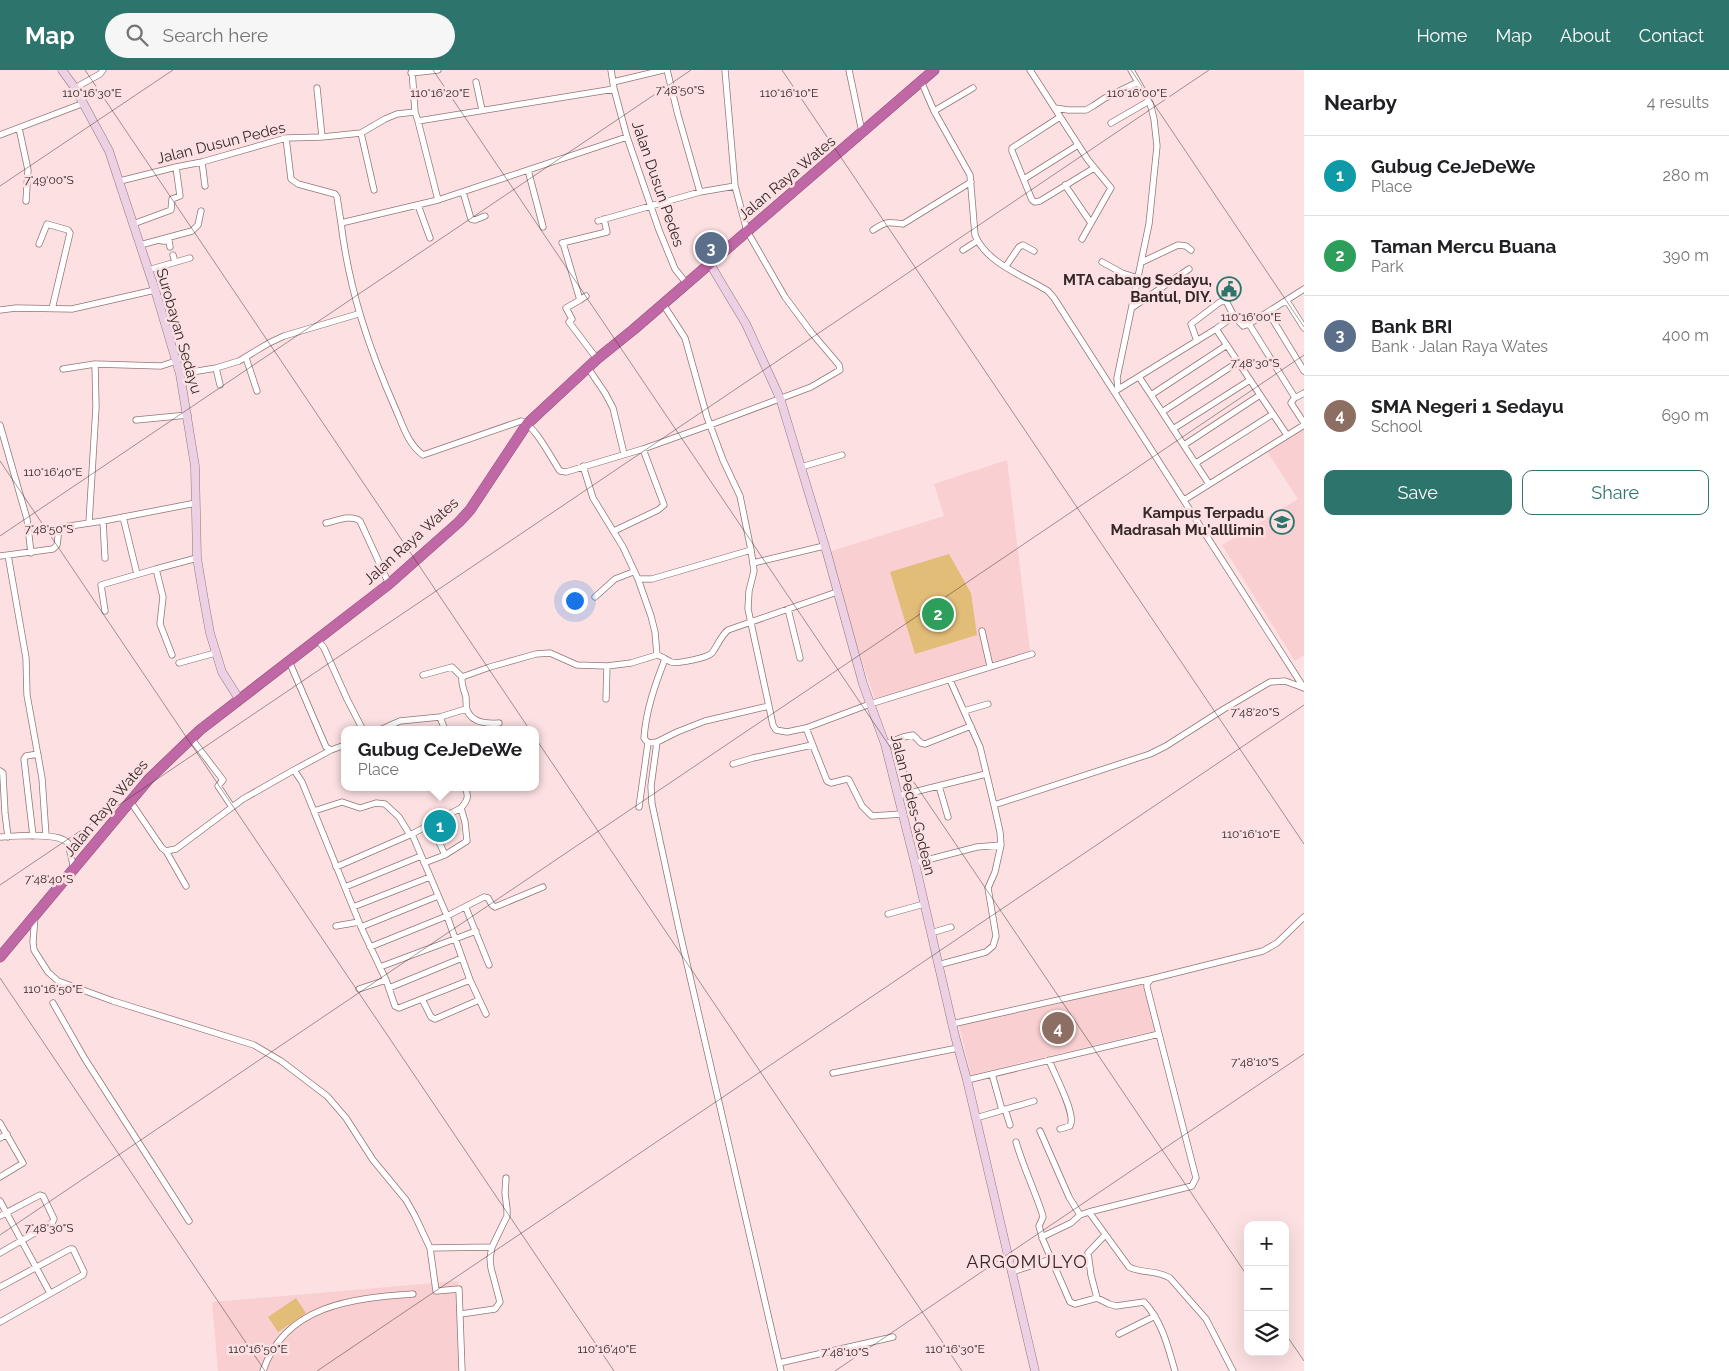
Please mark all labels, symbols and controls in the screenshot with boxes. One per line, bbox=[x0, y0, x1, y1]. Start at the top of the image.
search box bbox=[105, 13, 455, 58]
text: Map bbox=[25, 21, 75, 50]
icon: search bbox=[123, 21, 151, 49]
text: Search here bbox=[163, 24, 268, 46]
text: Home bbox=[1416, 25, 1467, 46]
text: Map bbox=[1495, 25, 1532, 46]
text: About bbox=[1560, 25, 1611, 46]
text: Contact bbox=[1639, 25, 1704, 46]
text: 7°48'50"S bbox=[655, 83, 705, 97]
text: 110°16'30"E bbox=[62, 86, 122, 100]
text: 110°16'20"E bbox=[410, 86, 470, 100]
text: 110°16'10"E bbox=[760, 86, 818, 100]
text: 110°16'00"E bbox=[1107, 86, 1167, 100]
text: Nearby bbox=[1324, 90, 1397, 115]
text: 4 results bbox=[1647, 93, 1709, 112]
street label: Jalan Dusun Pedes bbox=[155, 118, 287, 168]
street label: Jalan Dusun Pedes bbox=[628, 119, 688, 249]
street label: Jalan Raya Wates bbox=[735, 132, 839, 224]
text: Gubug CeJeDeWe bbox=[1371, 155, 1535, 177]
text: 1 bbox=[1336, 166, 1344, 185]
text: 280 m bbox=[1663, 166, 1709, 185]
text: 7°49'00"S bbox=[24, 173, 74, 187]
text: Place bbox=[1371, 177, 1412, 196]
pin: 3 bbox=[695, 229, 727, 267]
text: Taman Mercu Buana bbox=[1371, 235, 1556, 257]
text: 2 bbox=[1335, 246, 1345, 265]
text: 390 m bbox=[1663, 246, 1709, 265]
text: Park bbox=[1371, 257, 1404, 276]
street label: Surobayan Sedayu bbox=[152, 266, 206, 396]
place label: MTA cabang Sedayu, Bantul, DIY. bbox=[1063, 271, 1212, 306]
public building icon: MTA cabang Sedayu, Bantul, DIY. bbox=[1216, 276, 1242, 302]
text: 110°16'00"E bbox=[1221, 310, 1281, 324]
text: Bank BRI bbox=[1371, 315, 1452, 337]
text: 3 bbox=[1336, 326, 1344, 345]
text: 400 m bbox=[1662, 326, 1709, 345]
text: Bank · Jalan Raya Wates bbox=[1371, 337, 1548, 356]
text: 7°48'30"S bbox=[1230, 356, 1280, 370]
text: SMA Negeri 1 Sedayu bbox=[1371, 395, 1564, 417]
text: 4 bbox=[1335, 406, 1345, 425]
text: 690 m bbox=[1661, 406, 1709, 425]
text: School bbox=[1371, 417, 1422, 436]
text: 110°16'40"E bbox=[23, 465, 83, 479]
button: Save bbox=[1324, 470, 1512, 515]
button: Share bbox=[1522, 470, 1709, 515]
street label: Jalan Raya Wates bbox=[360, 494, 462, 588]
place label: Kampus Terpadu Madrasah Mu'alllimin bbox=[1111, 504, 1264, 539]
school or university icon: Kampus Terpadu Madrasah Mu'alllimin bbox=[1269, 509, 1295, 535]
text: 7°48'50"S bbox=[24, 522, 74, 536]
your location bbox=[562, 588, 588, 614]
pin: 2 bbox=[922, 595, 954, 633]
text: 7°48'20"S bbox=[1231, 705, 1279, 719]
popup bbox=[341, 726, 539, 791]
street label: Jalan Pedes-Godean bbox=[887, 733, 939, 877]
text: Gubug CeJeDeWe bbox=[358, 738, 522, 760]
street label: Jalan Raya Wates bbox=[60, 756, 152, 860]
text: Place bbox=[358, 760, 399, 779]
pin: 1 bbox=[424, 807, 456, 845]
text: 110°16'10"E bbox=[1222, 827, 1280, 841]
text: 7°48'40"S bbox=[25, 872, 73, 886]
text: 110°16'50"E bbox=[23, 982, 83, 996]
pin: 4 bbox=[1042, 1009, 1074, 1047]
text: 7°48'10"S bbox=[1231, 1055, 1279, 1069]
text: 7°48'30"S bbox=[24, 1221, 74, 1235]
map controls bbox=[1244, 1221, 1289, 1356]
button: + bbox=[1244, 1221, 1289, 1266]
district label: ARGOMULYO bbox=[966, 1251, 1088, 1272]
button: − bbox=[1244, 1266, 1289, 1311]
button: layers bbox=[1244, 1311, 1289, 1356]
text: 110°16'50"E bbox=[228, 1342, 288, 1356]
text: 110°16'40"E bbox=[577, 1342, 637, 1356]
text: 110°16'30"E bbox=[925, 1342, 985, 1356]
text: 7°48'10"S bbox=[821, 1345, 869, 1359]

